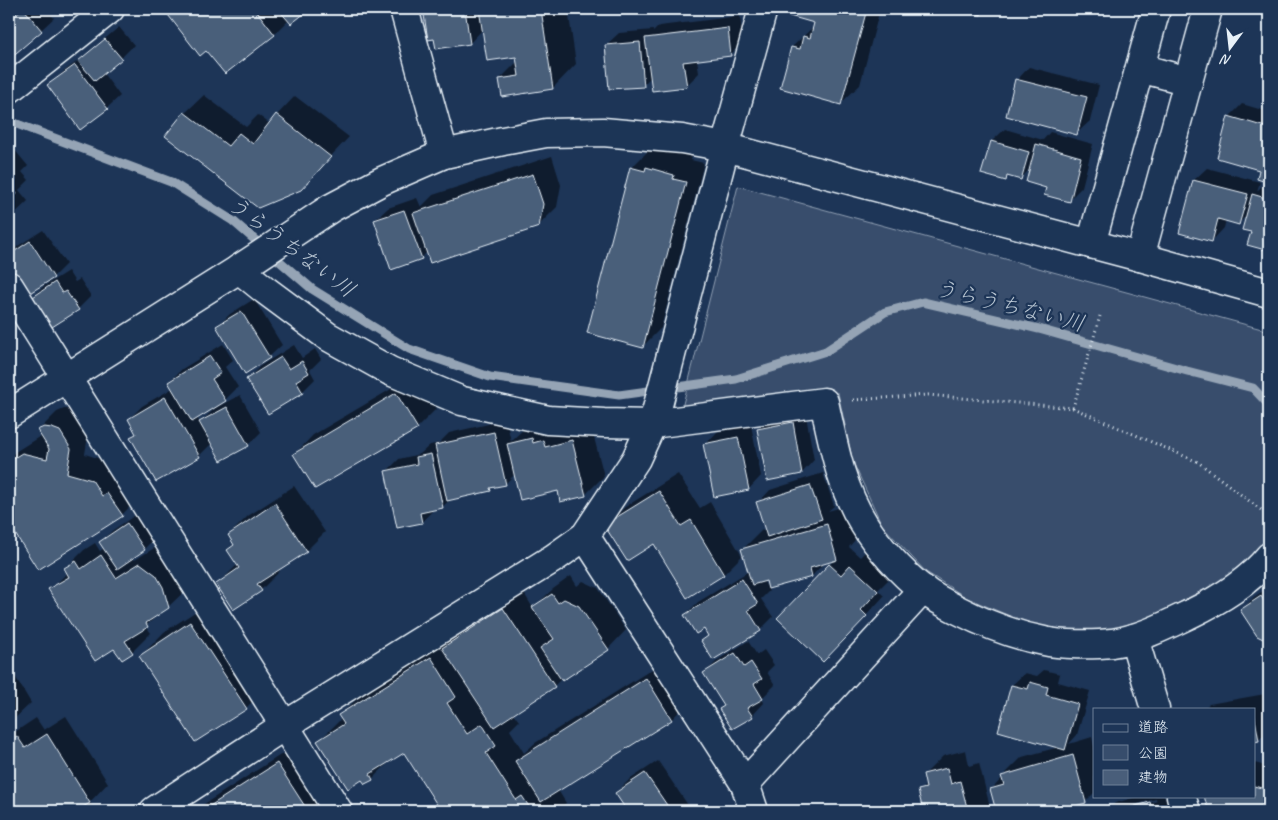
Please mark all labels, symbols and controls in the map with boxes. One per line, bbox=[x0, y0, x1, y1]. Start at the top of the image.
north arrow bbox=[1206, 22, 1256, 72]
text: N bbox=[1218, 50, 1233, 69]
water label: うらうちない川 bbox=[222, 189, 361, 304]
water label: うらうちない川 bbox=[932, 274, 1088, 338]
legend bbox=[1093, 708, 1256, 798]
text: 道路 bbox=[1138, 718, 1168, 737]
text: 公園 bbox=[1138, 744, 1168, 763]
text: 建物 bbox=[1138, 768, 1168, 787]

